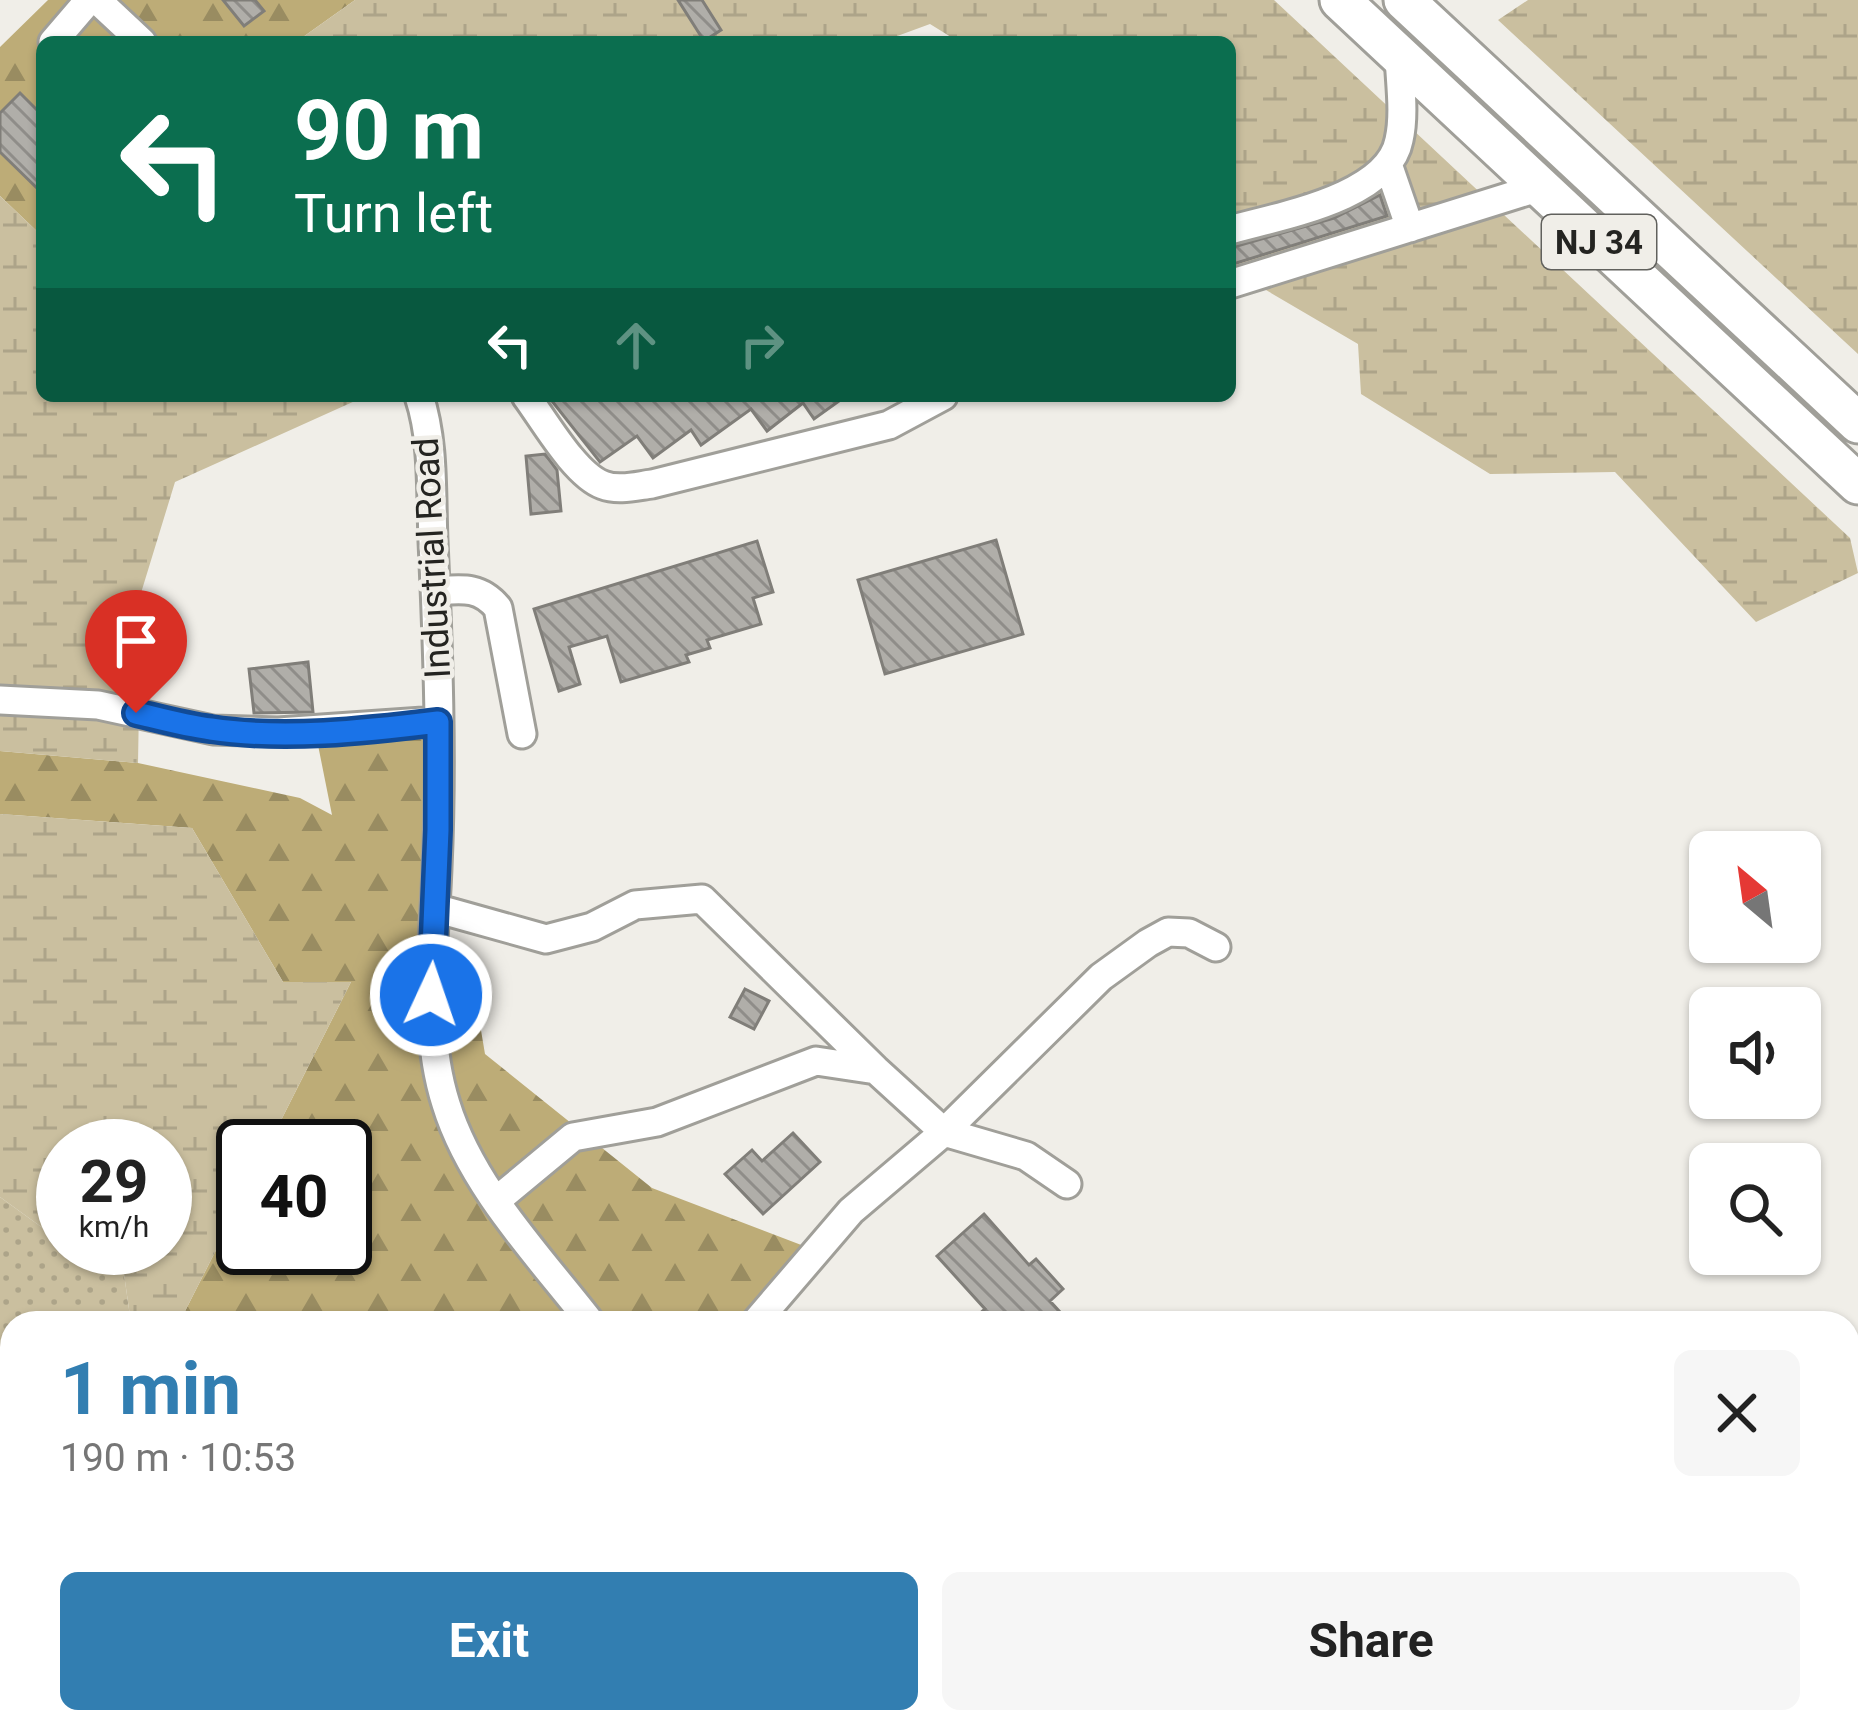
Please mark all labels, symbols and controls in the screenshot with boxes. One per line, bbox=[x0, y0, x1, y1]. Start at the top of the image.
text: 90 m bbox=[294, 81, 484, 180]
icon: left bbox=[96, 84, 252, 240]
text: Turn left bbox=[294, 182, 493, 245]
road number: NJ 34 bbox=[1542, 215, 1656, 269]
icon: left bbox=[477, 312, 543, 378]
icon: ahead bbox=[603, 312, 669, 378]
icon: right bbox=[729, 312, 795, 378]
street label: Industrial Road bbox=[405, 437, 459, 679]
pin bbox=[85, 590, 187, 713]
icon: arrive bbox=[103, 608, 169, 674]
north arrow bbox=[1689, 831, 1821, 963]
map controls bbox=[1689, 831, 1821, 1275]
position arrow bbox=[368, 932, 494, 1058]
button: sound bbox=[1689, 987, 1821, 1119]
speed limit sign: 40 bbox=[216, 1119, 372, 1275]
button: search bbox=[1689, 1143, 1821, 1275]
text: 29 bbox=[80, 1146, 148, 1217]
text: km/h bbox=[79, 1209, 149, 1244]
text: 1 min bbox=[60, 1347, 241, 1432]
button: close bbox=[1674, 1350, 1800, 1476]
text: 190 m · 10:53 bbox=[60, 1435, 296, 1481]
button: Exit bbox=[60, 1572, 918, 1710]
button: Share bbox=[942, 1572, 1800, 1710]

